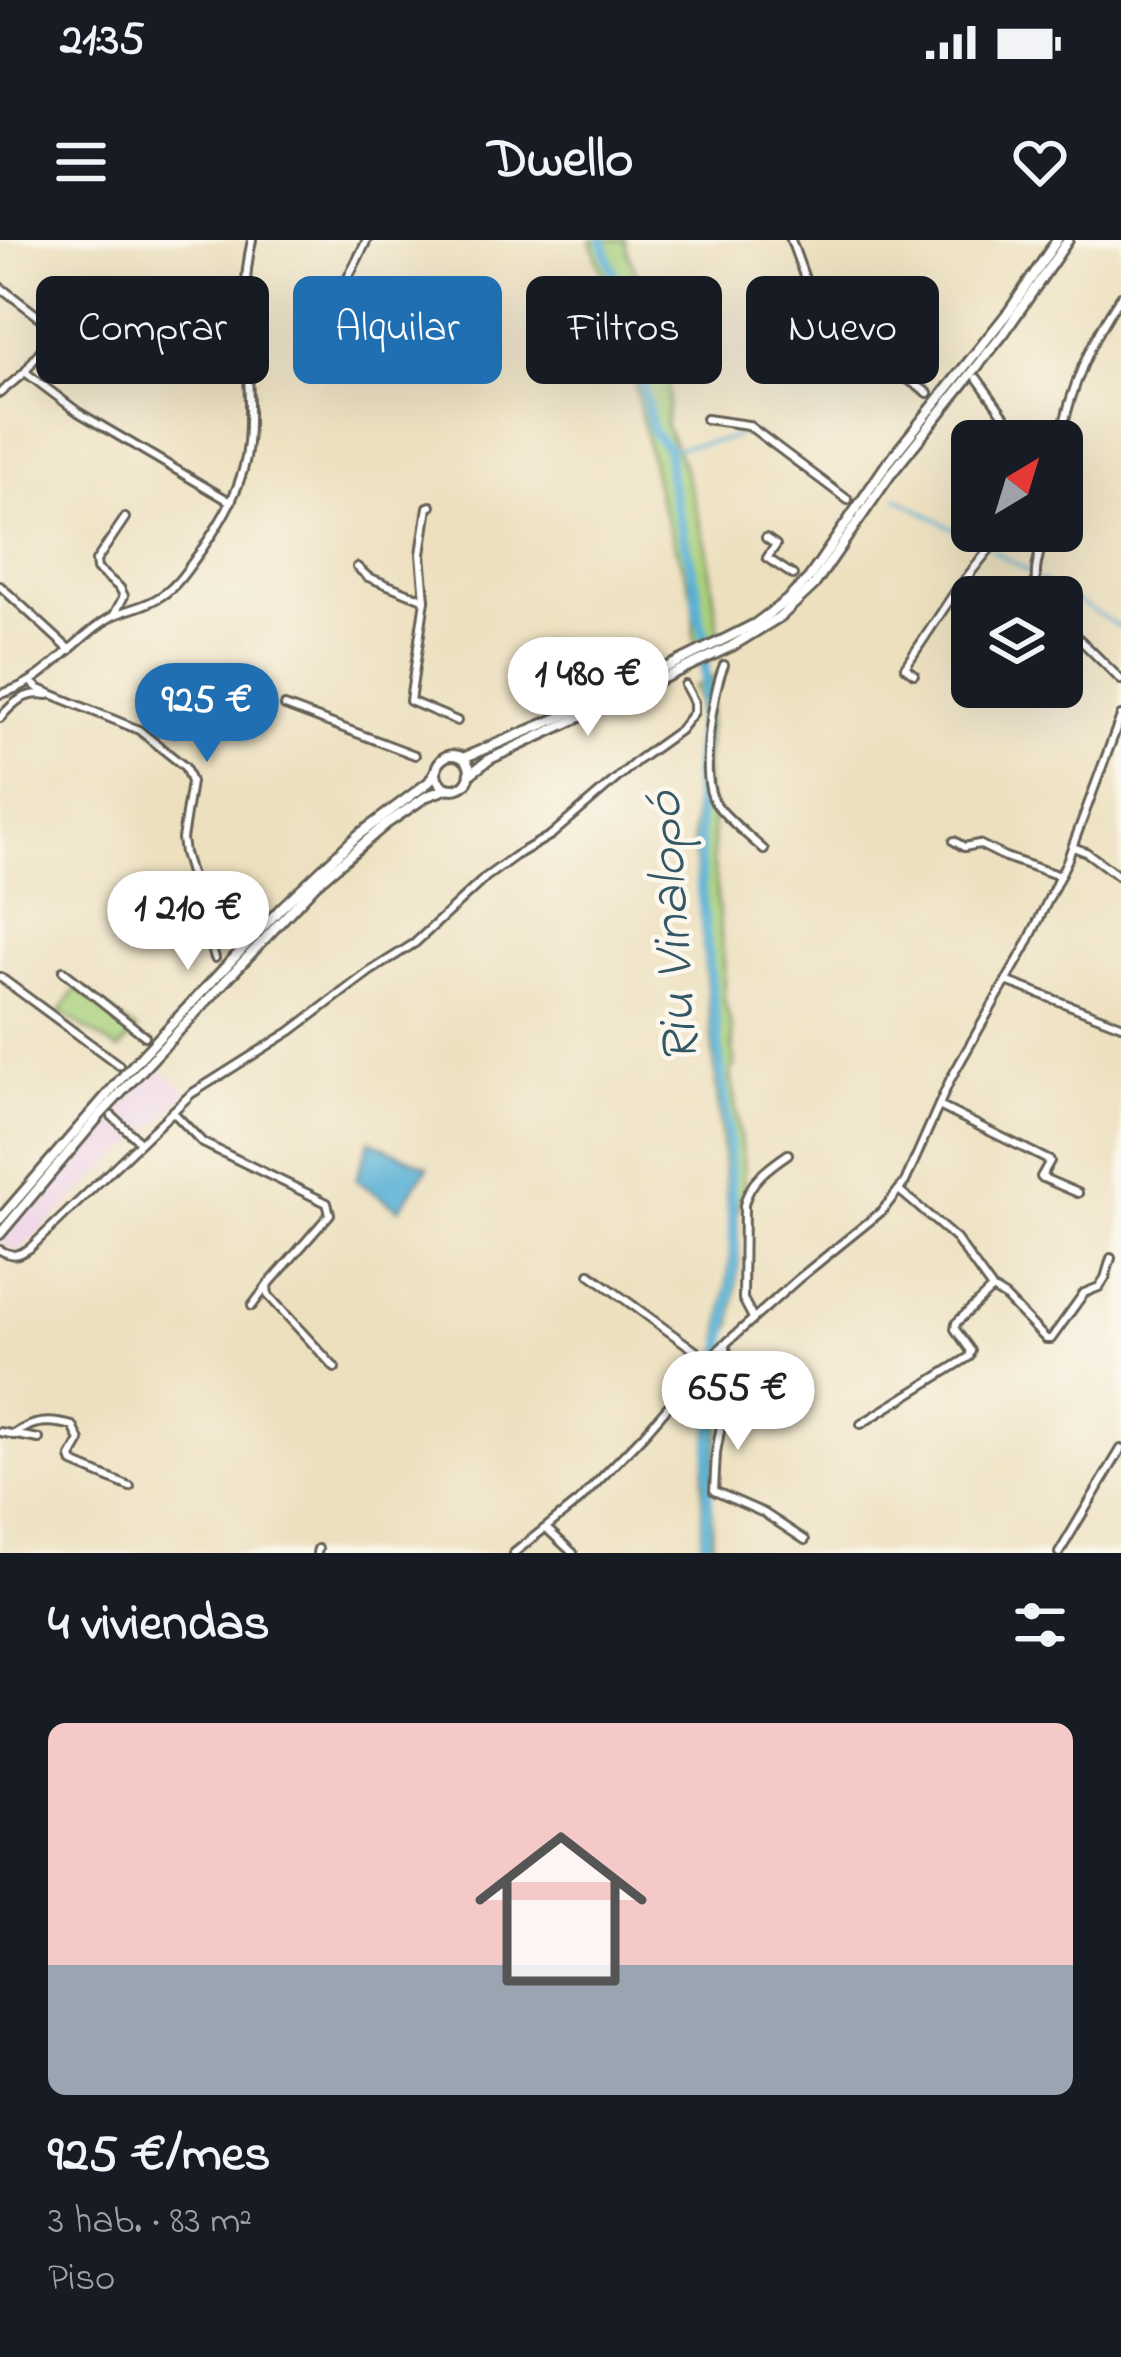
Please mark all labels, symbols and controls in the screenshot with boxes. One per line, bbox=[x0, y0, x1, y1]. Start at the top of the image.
text: 21:35 bbox=[60, 9, 145, 75]
text: Dwello bbox=[488, 123, 633, 201]
icon: menu bbox=[48, 129, 114, 195]
icon: heart bbox=[1007, 129, 1073, 195]
chip: Comprar bbox=[36, 276, 269, 384]
chip: Alquilar bbox=[293, 276, 502, 384]
chip: Filtros bbox=[526, 276, 722, 384]
chip: Nuevo bbox=[746, 276, 939, 384]
north arrow bbox=[951, 420, 1083, 552]
map controls bbox=[951, 420, 1083, 708]
button: layers bbox=[951, 576, 1083, 708]
pin: 1 480 € bbox=[477, 637, 699, 739]
text: 1 480 € bbox=[535, 647, 641, 704]
pin: 925 € bbox=[123, 663, 291, 765]
text: 925 € bbox=[162, 673, 252, 730]
water label: Riu Vinalopó bbox=[626, 787, 723, 1066]
pin: 1 210 € bbox=[77, 871, 299, 973]
text: 1 210 € bbox=[134, 881, 242, 938]
pin: 655 € bbox=[654, 1351, 822, 1453]
text: 655 € bbox=[689, 1361, 787, 1418]
text: 4 viviendas bbox=[48, 1588, 270, 1663]
icon: filters bbox=[1007, 1592, 1073, 1658]
icon: home bbox=[453, 1801, 669, 2017]
text: 925 €/mes bbox=[48, 2119, 270, 2194]
text: 3 hab. · 83 m² bbox=[48, 2194, 252, 2251]
text: Piso bbox=[48, 2251, 115, 2308]

